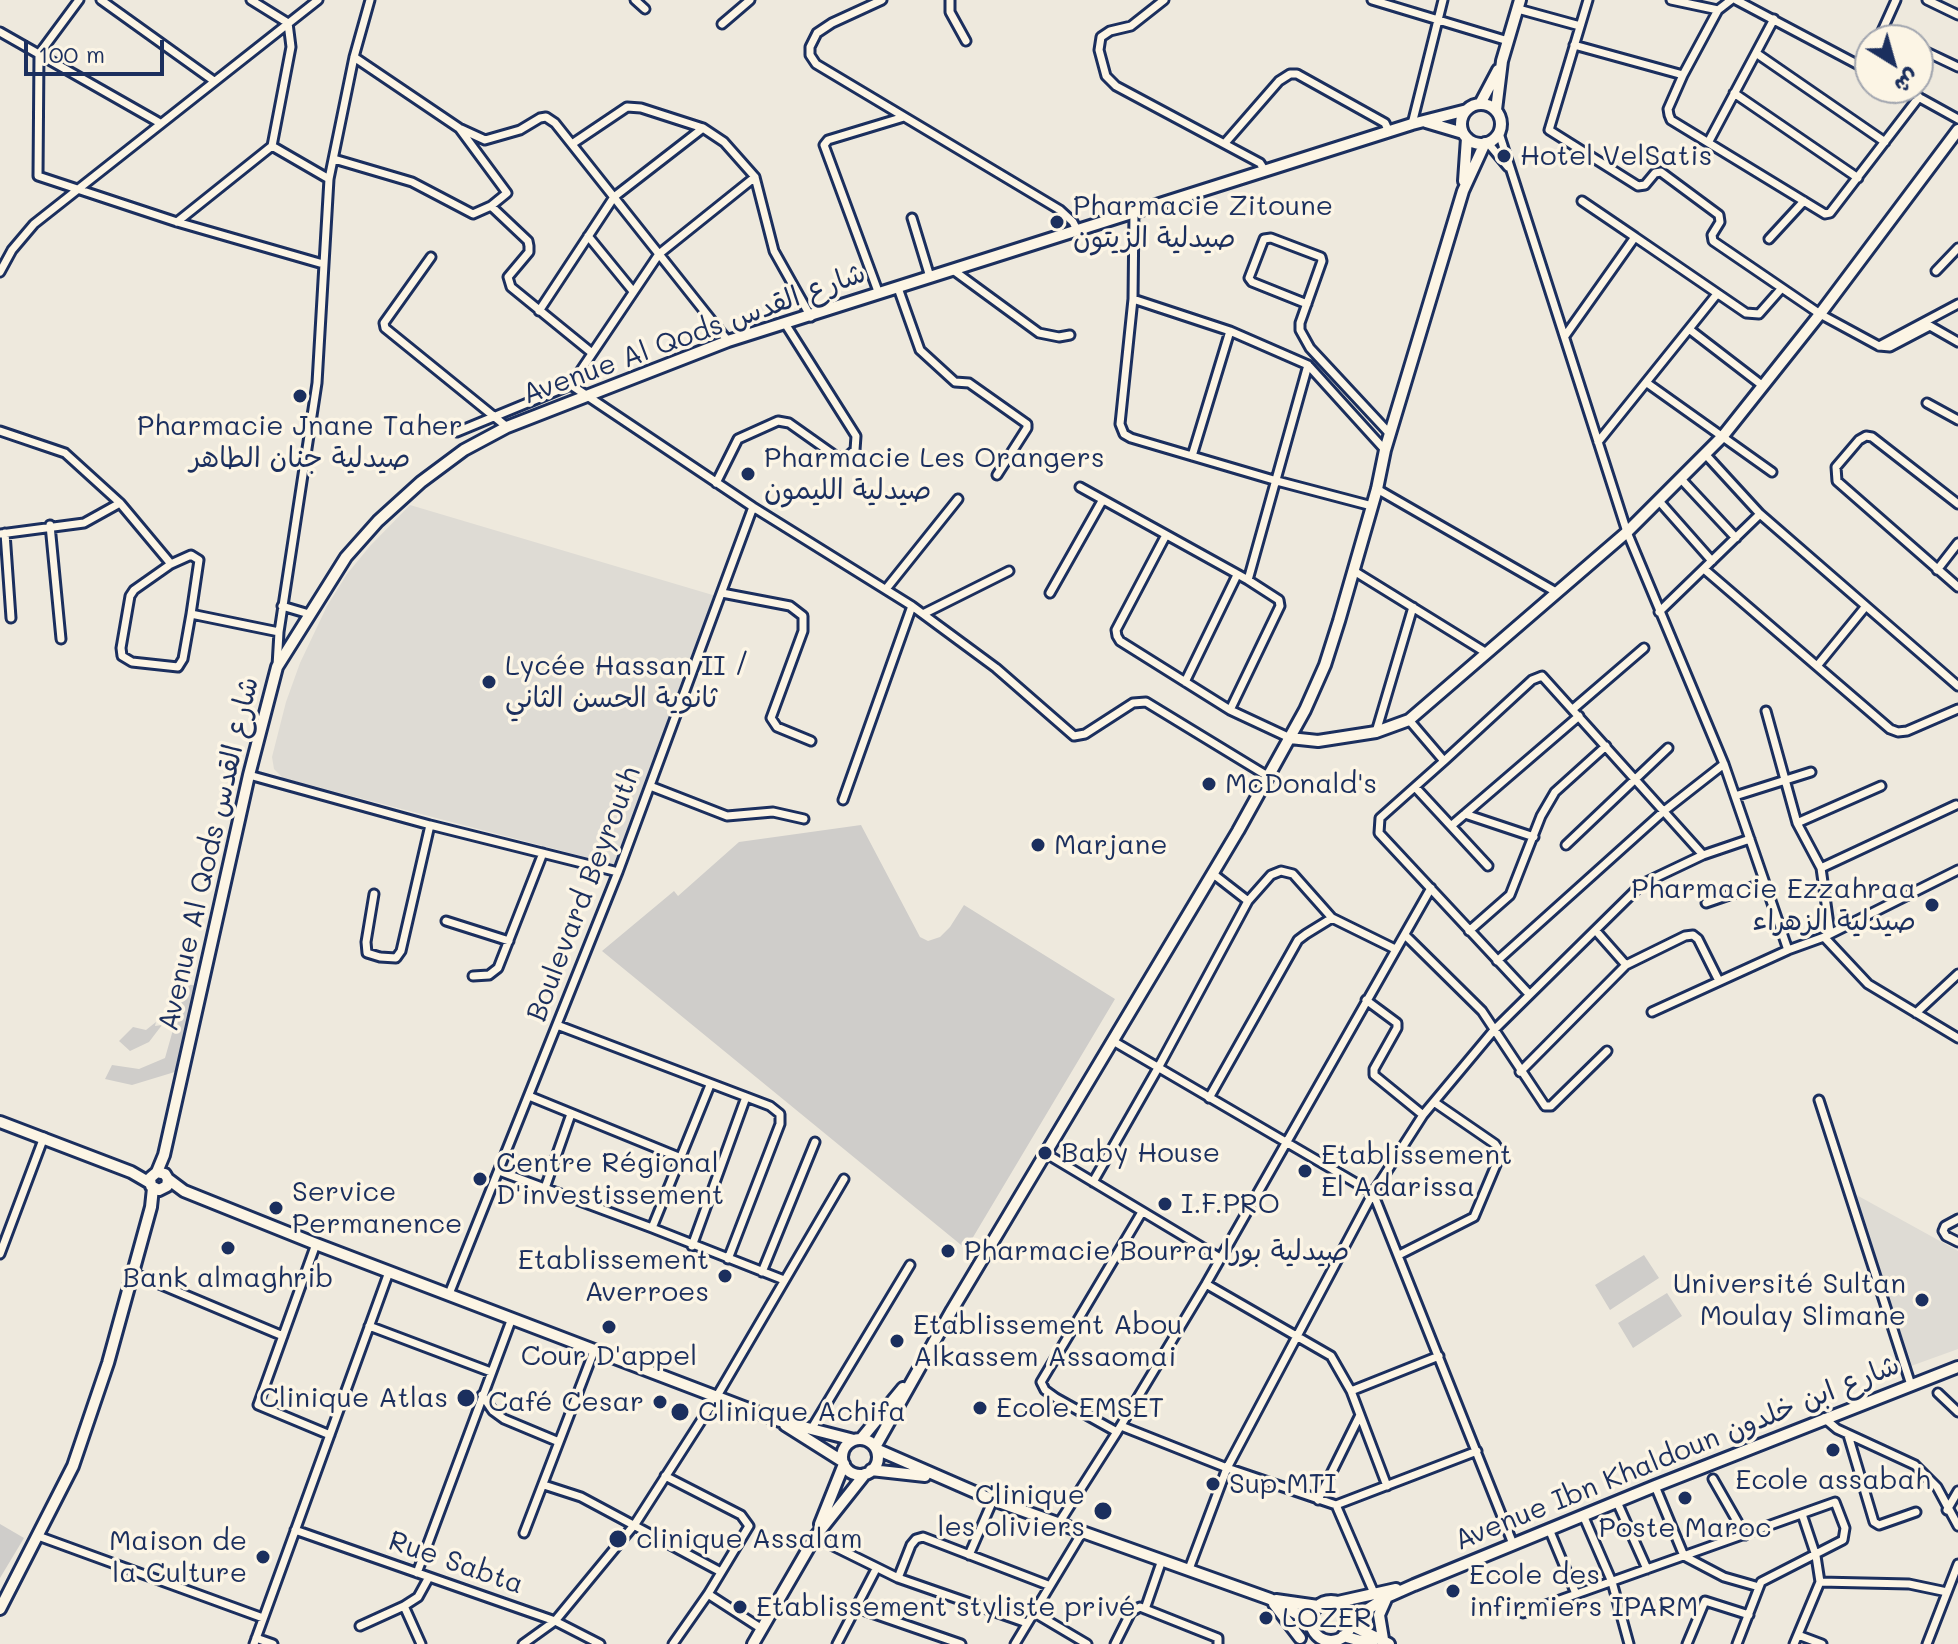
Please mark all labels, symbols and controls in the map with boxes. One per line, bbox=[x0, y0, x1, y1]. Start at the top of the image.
scale bar bbox=[28, 24, 168, 74]
north arrow bbox=[1854, 24, 1934, 104]
text: 100 m bbox=[38, 38, 105, 69]
text: ش bbox=[1889, 63, 1926, 101]
place label: Hotel VelSatis bbox=[1520, 139, 1712, 173]
marker: Hotel VelSatis bbox=[1495, 147, 1513, 165]
place label: Pharmacie Zitoune صيدلية الزيتون bbox=[1073, 189, 1333, 255]
marker: Pharmacie Zitoune صيدلية الزيتون bbox=[1048, 213, 1066, 231]
street label: Avenue Al Qods شارع القدس bbox=[518, 256, 870, 412]
marker: Pharmacie Jnane Taher صيدلية جنان الطاهر bbox=[291, 387, 309, 405]
place label: Pharmacie Jnane Taher صيدلية جنان الطاهر bbox=[137, 409, 463, 475]
place label: Pharmacie Les Orangers صيدلية الليمون bbox=[764, 441, 1105, 507]
marker: Pharmacie Les Orangers صيدلية الليمون bbox=[739, 465, 757, 483]
place label: Lycée Hassan II / ثانوية الحسن الثاني bbox=[505, 649, 749, 715]
marker: Lycée Hassan II / ثانوية الحسن الثاني bbox=[480, 673, 498, 691]
street label: Avenue Al Qods شارع القدس bbox=[152, 674, 266, 1034]
street label: Boulevard Beyrouth bbox=[520, 762, 648, 1026]
place label: McDonald's bbox=[1225, 767, 1377, 801]
marker: McDonald's bbox=[1200, 775, 1218, 793]
place label: Marjane bbox=[1054, 828, 1168, 862]
marker: Marjane bbox=[1029, 836, 1047, 854]
place label: Pharmacie Ezzahraa صيدلية الزهراء bbox=[1631, 872, 1916, 938]
marker: Pharmacie Ezzahraa صيدلية الزهراء bbox=[1923, 896, 1941, 914]
place label: Baby House bbox=[1061, 1136, 1220, 1170]
place label: Etablissement El Adarissa bbox=[1321, 1138, 1512, 1204]
marker: Baby House bbox=[1036, 1144, 1054, 1162]
place label: Centre Régional D'investissement bbox=[496, 1146, 724, 1212]
marker: Etablissement El Adarissa bbox=[1296, 1162, 1314, 1180]
marker: Centre Régional D'investissement bbox=[471, 1170, 489, 1188]
place label: Service Permanence bbox=[292, 1175, 462, 1241]
place label: I.F.PRO bbox=[1181, 1187, 1280, 1221]
marker: I.F.PRO bbox=[1156, 1195, 1174, 1213]
marker: Service Permanence bbox=[267, 1199, 285, 1217]
place label: Pharmacie Bourra صيدلية بورا bbox=[964, 1234, 1349, 1268]
marker: Bank almaghrib bbox=[219, 1239, 237, 1257]
marker: Pharmacie Bourra صيدلية بورا bbox=[939, 1242, 957, 1260]
place label: Etablissement Averroes bbox=[518, 1243, 709, 1309]
place label: Bank almaghrib bbox=[123, 1261, 333, 1295]
marker: Etablissement Averroes bbox=[716, 1267, 734, 1285]
place label: Université Sultan Moulay Slimane bbox=[1673, 1267, 1906, 1333]
marker: Université Sultan Moulay Slimane bbox=[1913, 1291, 1931, 1309]
place label: Etablissement Abou Alkassem Assaomai bbox=[913, 1308, 1182, 1374]
marker: Cour D'appel bbox=[600, 1318, 618, 1336]
marker: Etablissement Abou Alkassem Assaomai bbox=[888, 1332, 906, 1350]
place label: Cour D'appel bbox=[521, 1339, 697, 1373]
street label: Avenue Ibn Khaldoun شارع ابن خلدون bbox=[1450, 1348, 1904, 1558]
place label: Clinique Atlas bbox=[259, 1381, 448, 1415]
place label: Café Cesar bbox=[488, 1385, 644, 1419]
marker: Clinique Atlas bbox=[455, 1387, 477, 1409]
place label: Ecole EMSET bbox=[996, 1391, 1164, 1425]
marker: Café Cesar bbox=[651, 1393, 669, 1411]
place label: Clinique Achifa bbox=[698, 1395, 906, 1429]
marker: Ecole EMSET bbox=[971, 1399, 989, 1417]
marker: Clinique Achifa bbox=[669, 1401, 691, 1423]
marker: Ecole assabah bbox=[1824, 1441, 1842, 1459]
place label: Ecole assabah bbox=[1735, 1463, 1931, 1497]
place label: Sup MTI bbox=[1229, 1467, 1336, 1501]
marker: Sup MTI bbox=[1204, 1475, 1222, 1493]
place label: Clinique les oliviers bbox=[937, 1478, 1085, 1544]
marker: Poste Maroc bbox=[1676, 1489, 1694, 1507]
marker: Clinique les oliviers bbox=[1092, 1500, 1114, 1522]
place label: Poste Maroc bbox=[1599, 1511, 1771, 1545]
place label: clinique Assalam bbox=[636, 1522, 863, 1556]
place label: Maison de la Culture bbox=[109, 1524, 247, 1590]
street label: Rue Sabta bbox=[384, 1524, 528, 1602]
marker: clinique Assalam bbox=[607, 1528, 629, 1550]
marker: Maison de la Culture bbox=[254, 1548, 272, 1566]
place label: Ecole des infirmiers IPARM bbox=[1469, 1558, 1698, 1624]
marker: Ecole des infirmiers IPARM bbox=[1444, 1582, 1462, 1600]
place label: Etablissement styliste privé bbox=[756, 1590, 1136, 1624]
marker: Etablissement styliste privé bbox=[731, 1598, 749, 1616]
place label: LOZER bbox=[1282, 1601, 1372, 1635]
marker: LOZER bbox=[1257, 1609, 1275, 1627]

